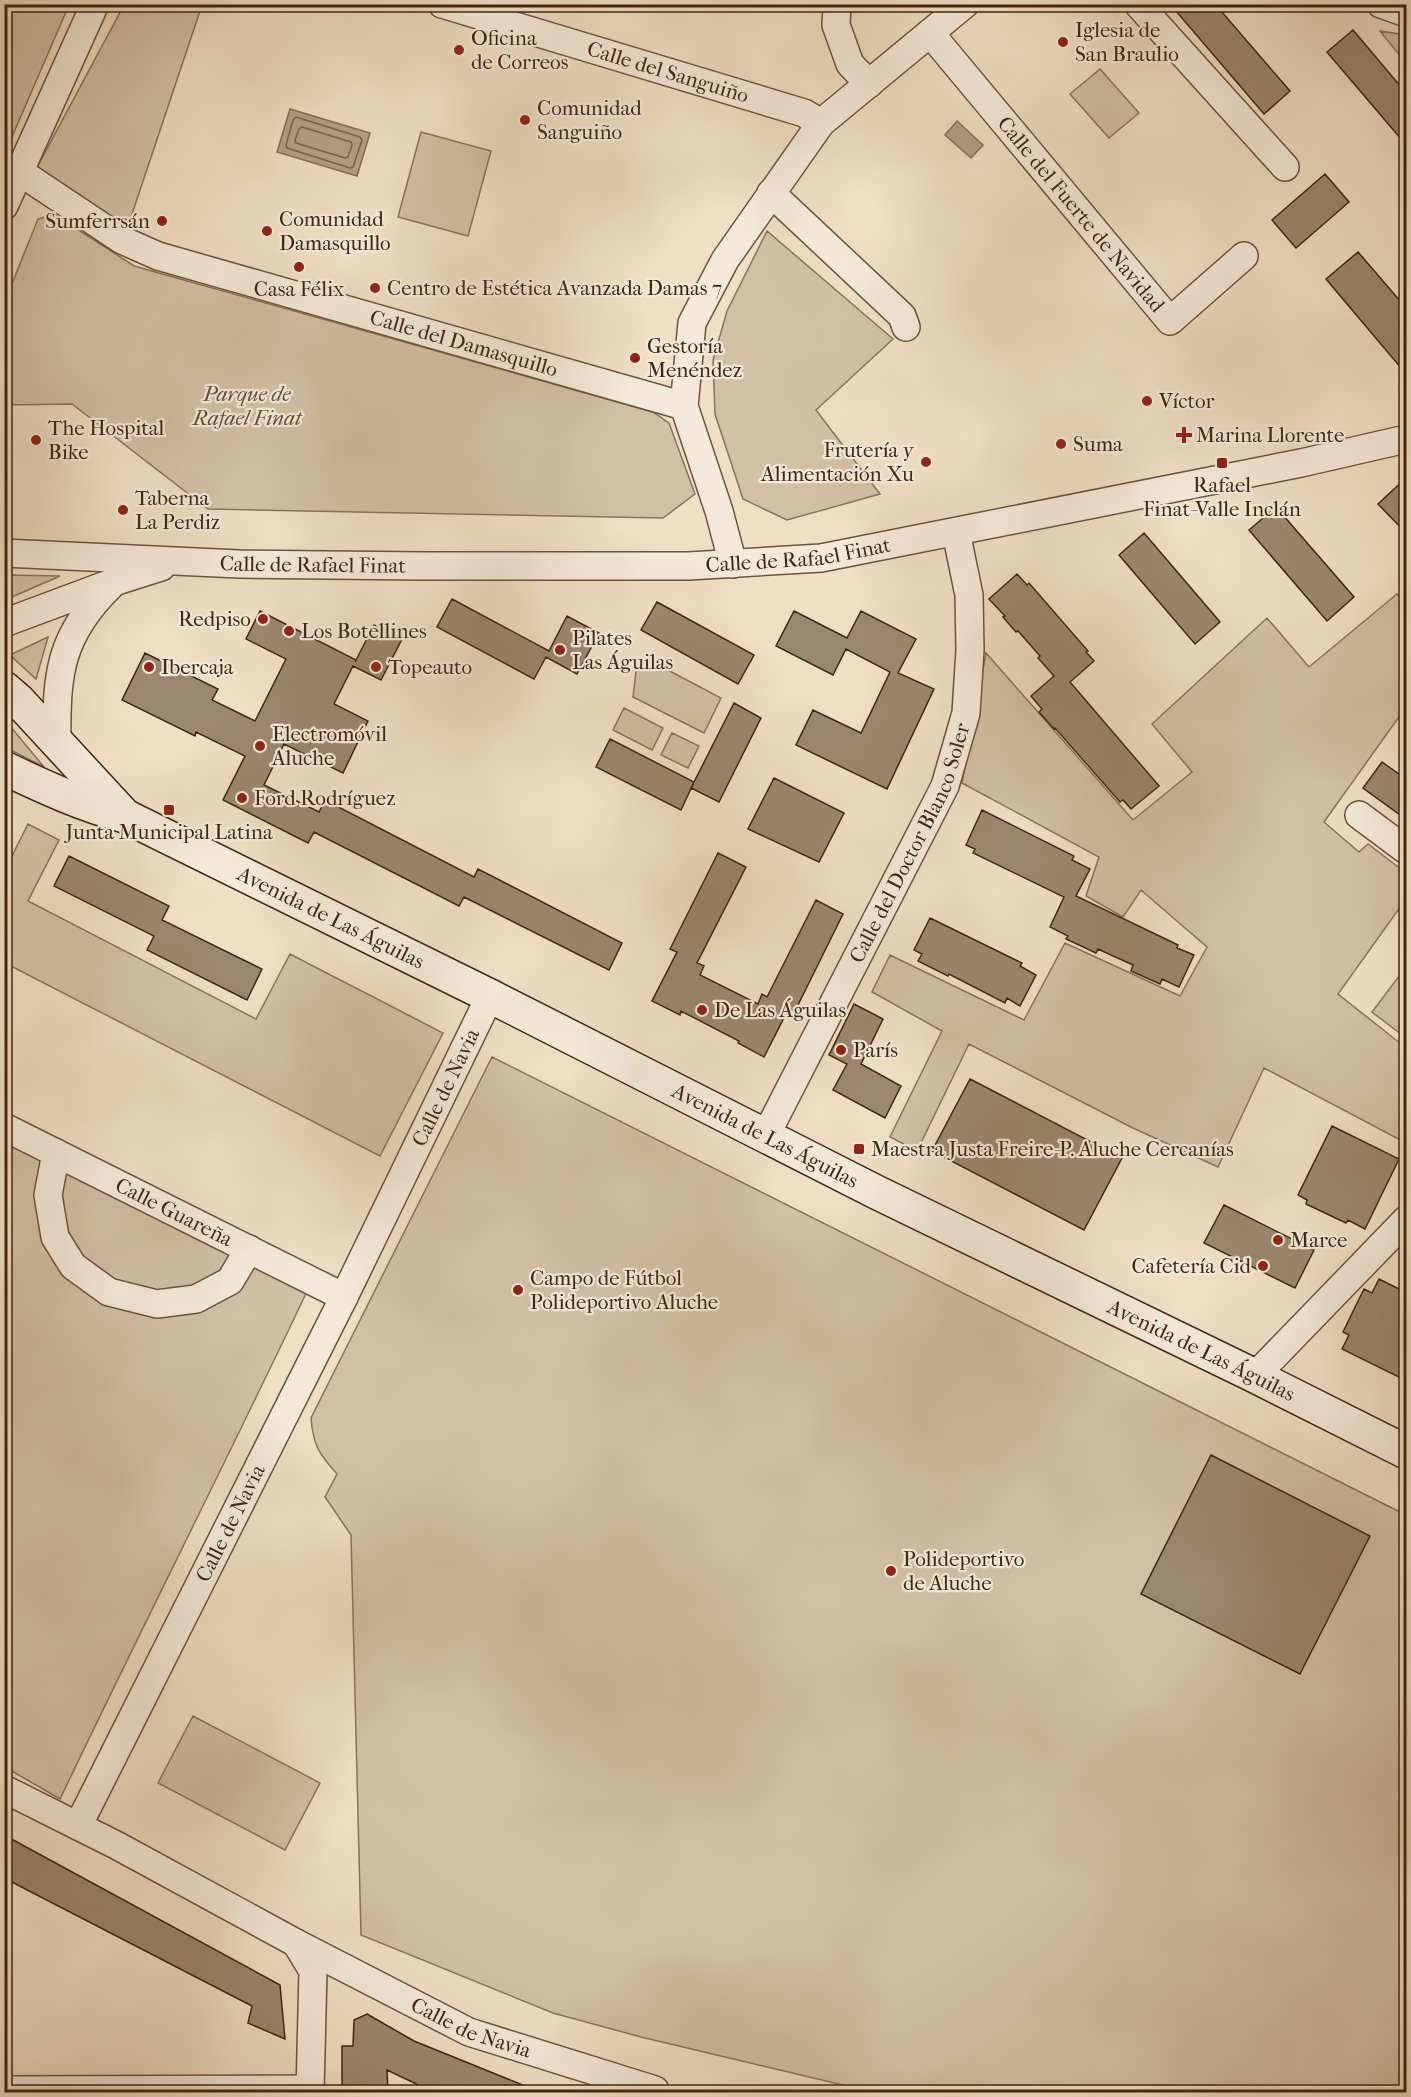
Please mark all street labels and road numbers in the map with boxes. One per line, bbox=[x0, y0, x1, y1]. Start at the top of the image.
street label: Calle del Sanguiño bbox=[584, 36, 752, 108]
street label: Calle del Fuerte de Navidad bbox=[993, 111, 1170, 318]
street label: Calle del Damasquillo bbox=[367, 305, 560, 381]
street label: Calle de Rafael Finat bbox=[705, 532, 893, 577]
street label: Calle de Rafael Finat bbox=[219, 551, 406, 578]
street label: Calle del Doctor Blanco Soler bbox=[844, 720, 974, 967]
street label: Avenida de Las Águilas bbox=[233, 861, 429, 974]
street label: Calle de Navia bbox=[407, 1024, 484, 1150]
street label: Avenida de Las Águilas bbox=[667, 1078, 862, 1193]
street label: Calle Guareña bbox=[111, 1173, 237, 1251]
street label: Avenida de Las Águilas bbox=[1103, 1294, 1299, 1406]
street label: Calle de Navia bbox=[191, 1460, 270, 1586]
street label: Calle de Navia bbox=[407, 1992, 534, 2063]

